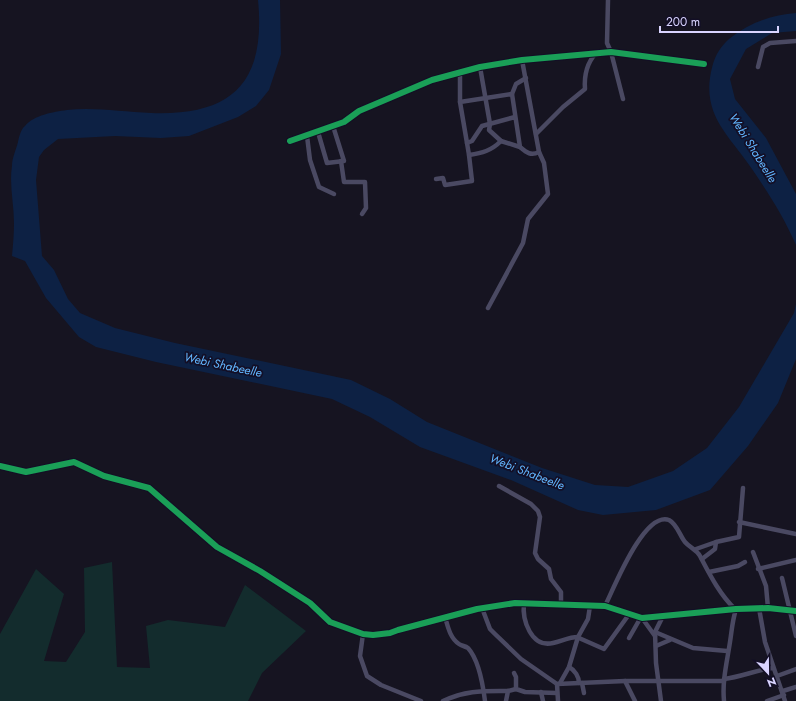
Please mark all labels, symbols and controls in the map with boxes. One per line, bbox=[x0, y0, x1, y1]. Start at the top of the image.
scale bar bbox=[660, 8, 778, 34]
text: 200 m bbox=[666, 13, 700, 31]
water label: Webi Shabeelle bbox=[724, 110, 782, 186]
water label: Webi Shabeelle bbox=[183, 348, 263, 382]
water label: Webi Shabeelle bbox=[487, 449, 567, 495]
north arrow bbox=[748, 653, 788, 693]
text: N bbox=[765, 673, 779, 691]

